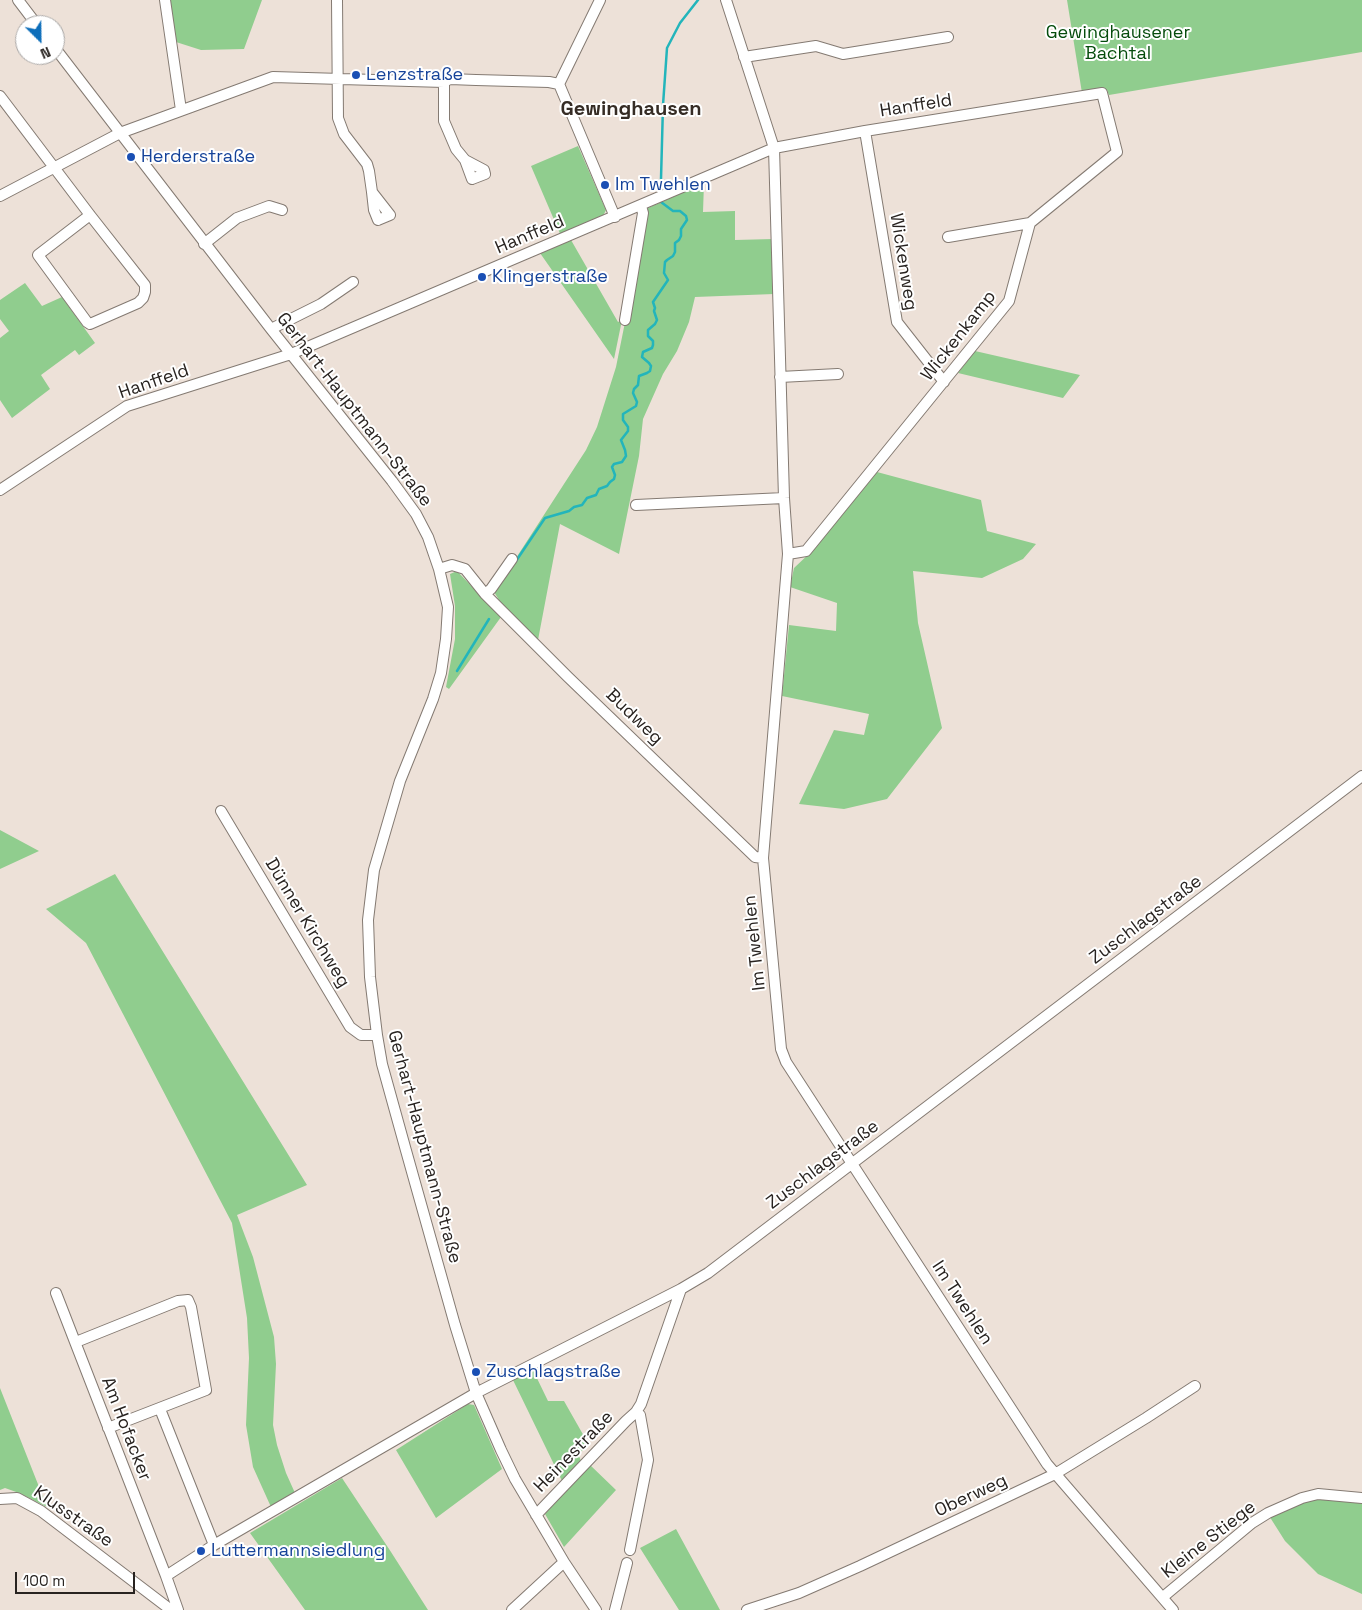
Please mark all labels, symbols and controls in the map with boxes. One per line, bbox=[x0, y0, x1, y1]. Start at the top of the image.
north arrow bbox=[15, 15, 65, 65]
park label: Gewinghausener Bachtal bbox=[1046, 22, 1190, 64]
text: N bbox=[38, 43, 53, 63]
place label: Lenzstraße bbox=[366, 64, 463, 86]
marker: Lenzstraße bbox=[350, 69, 362, 81]
street label: Hanffeld bbox=[878, 90, 954, 122]
district label: Gewinghausen bbox=[560, 98, 702, 122]
place label: Herderstraße bbox=[141, 146, 255, 168]
marker: Herderstraße bbox=[125, 151, 137, 163]
place label: Im Twehlen bbox=[615, 174, 711, 196]
marker: Im Twehlen bbox=[599, 179, 611, 191]
street label: Hanffeld bbox=[492, 211, 568, 259]
street label: Wickenweg bbox=[885, 212, 921, 312]
place label: Klingerstraße bbox=[492, 266, 608, 288]
marker: Klingerstraße bbox=[476, 271, 488, 283]
street label: Wickenkamp bbox=[917, 287, 1001, 385]
street label: Gerhart-Hauptmann-Straße bbox=[272, 309, 436, 511]
street label: Hanffeld bbox=[116, 360, 192, 404]
street label: Budweg bbox=[601, 685, 667, 749]
street label: Dünner Kirchweg bbox=[260, 854, 354, 992]
street label: Zuschlagstraße bbox=[1086, 871, 1206, 969]
street label: Im Twehlen bbox=[739, 894, 771, 992]
street label: Gerhart-Hauptmann-Straße bbox=[382, 1028, 466, 1266]
street label: Zuschlagstraße bbox=[763, 1116, 883, 1214]
street label: Im Twehlen bbox=[927, 1257, 997, 1349]
place label: Zuschlagstraße bbox=[486, 1361, 621, 1383]
marker: Zuschlagstraße bbox=[470, 1366, 482, 1378]
street label: Am Hofacker bbox=[96, 1374, 156, 1484]
street label: Heinestraße bbox=[530, 1407, 618, 1497]
street label: Oberweg bbox=[931, 1470, 1011, 1522]
street label: Klusstraße bbox=[29, 1482, 117, 1552]
street label: Kleine Stiege bbox=[1158, 1497, 1260, 1583]
place label: Luttermannsiedlung bbox=[211, 1540, 385, 1562]
marker: Luttermannsiedlung bbox=[195, 1545, 207, 1557]
scale bar bbox=[18, 1562, 138, 1594]
text: 100 m bbox=[23, 1571, 65, 1590]

